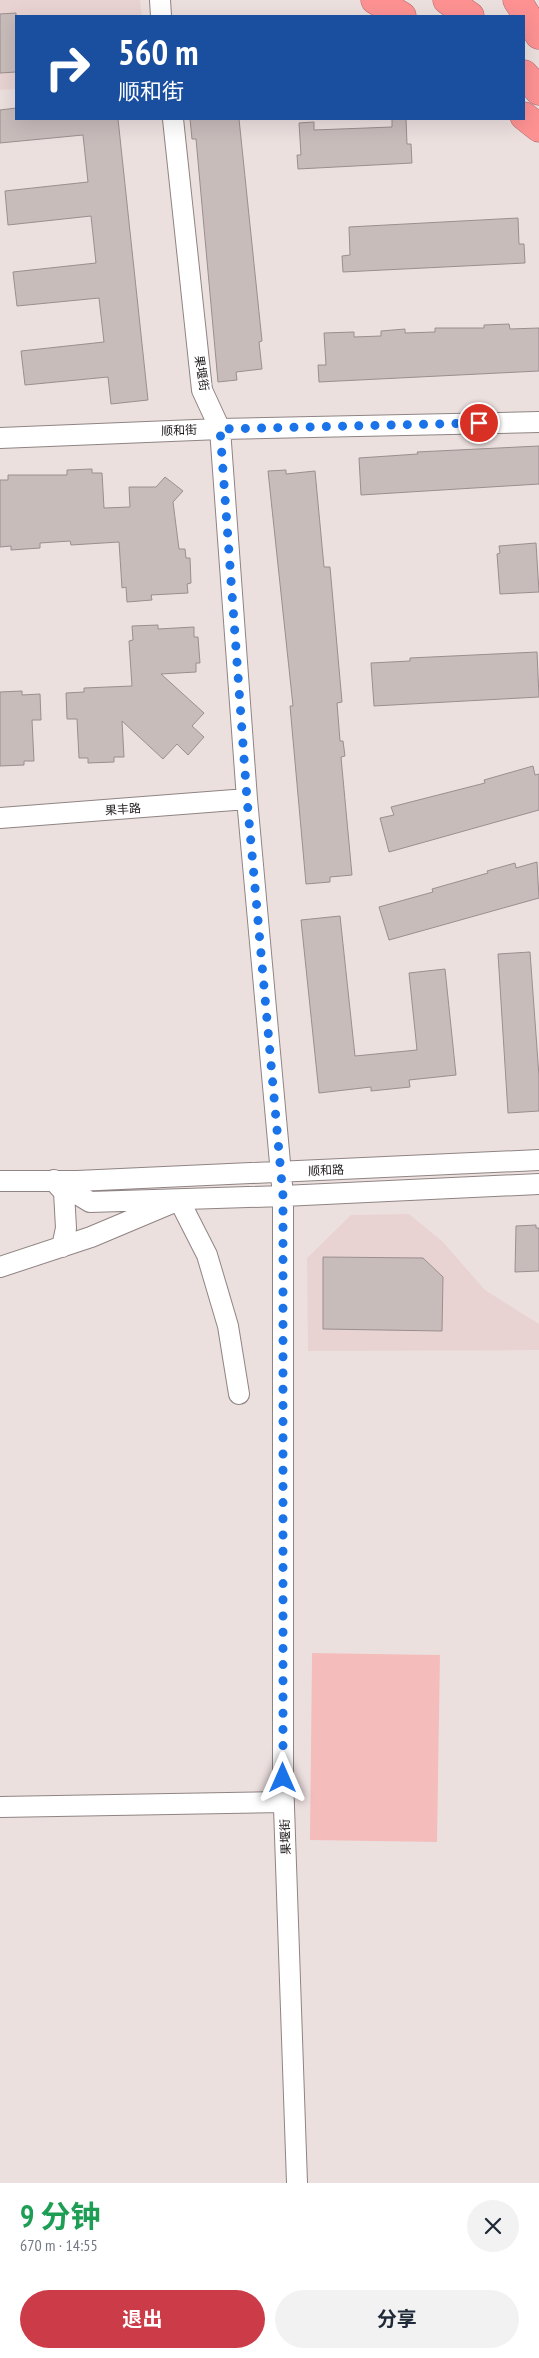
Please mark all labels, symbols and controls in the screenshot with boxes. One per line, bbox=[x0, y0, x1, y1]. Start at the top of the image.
text: 560 m bbox=[118, 29, 199, 75]
icon: right bbox=[35, 35, 100, 100]
text: 顺和街 bbox=[118, 77, 184, 105]
street label: 果堰街 bbox=[192, 354, 212, 392]
pin bbox=[458, 402, 500, 444]
icon: arrive bbox=[465, 409, 493, 437]
street label: 顺和街 bbox=[161, 422, 197, 438]
street label: 果丰路 bbox=[105, 800, 141, 818]
street label: 顺和路 bbox=[308, 1162, 344, 1178]
position arrow bbox=[256, 1751, 308, 1803]
street label: 果堰街 bbox=[277, 1819, 293, 1855]
text: 9 分钟 bbox=[20, 2196, 101, 2235]
button: close bbox=[467, 2200, 519, 2252]
text: 670 m · 14:55 bbox=[20, 2235, 98, 2255]
button: 退出 bbox=[20, 2290, 265, 2348]
button: 分享 bbox=[275, 2290, 519, 2348]

